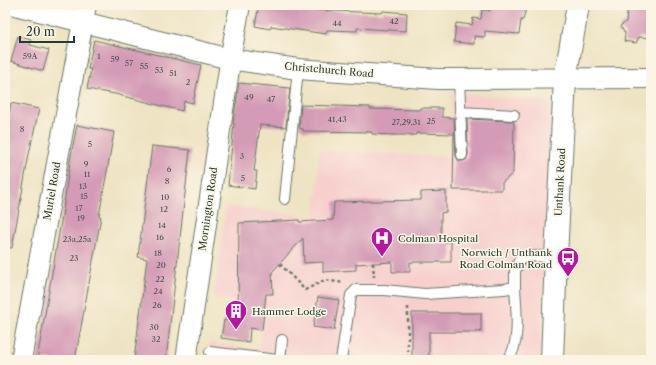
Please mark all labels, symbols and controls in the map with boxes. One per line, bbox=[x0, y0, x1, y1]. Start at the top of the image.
house number: 42 bbox=[389, 16, 399, 26]
scale bar bbox=[20, 18, 74, 44]
house number: 44 bbox=[332, 18, 342, 28]
text: 20 m bbox=[26, 24, 55, 39]
house number: 59A bbox=[23, 51, 38, 61]
house number: 1 bbox=[97, 51, 101, 61]
house number: 59 bbox=[110, 54, 120, 64]
house number: 57 bbox=[125, 58, 133, 68]
street label: Christchurch Road bbox=[284, 60, 374, 80]
house number: 55 bbox=[140, 61, 148, 71]
house number: 53 bbox=[155, 65, 163, 75]
house number: 51 bbox=[169, 68, 177, 78]
house number: 2 bbox=[186, 77, 191, 87]
house number: 49 bbox=[244, 92, 254, 102]
house number: 47 bbox=[267, 94, 275, 104]
house number: 41,43 bbox=[327, 114, 347, 124]
house number: 25 bbox=[427, 116, 435, 126]
house number: 27,29,31 bbox=[392, 117, 421, 127]
house number: 8 bbox=[20, 124, 25, 134]
house number: 5 bbox=[88, 139, 92, 149]
street label: Unthank Road bbox=[552, 148, 568, 216]
house number: 3 bbox=[240, 151, 244, 161]
house number: 9 bbox=[84, 159, 89, 169]
street label: Muriel Road bbox=[40, 161, 64, 221]
house number: 6 bbox=[167, 164, 172, 174]
street label: Mornington Road bbox=[196, 166, 220, 252]
house number: 11 bbox=[84, 169, 91, 179]
house number: 5 bbox=[241, 173, 245, 183]
house number: 8 bbox=[165, 176, 170, 186]
house number: 13 bbox=[79, 181, 87, 191]
house number: 15 bbox=[80, 191, 88, 201]
house number: 10 bbox=[161, 192, 169, 202]
house number: 17 bbox=[75, 203, 83, 213]
house number: 12 bbox=[160, 204, 168, 214]
house number: 19 bbox=[77, 213, 85, 223]
house number: 14 bbox=[158, 220, 166, 230]
hospital icon: Colman Hospital bbox=[369, 225, 395, 258]
house number: 16 bbox=[156, 232, 164, 242]
place label: Colman Hospital bbox=[398, 232, 478, 245]
house number: 23a,25a bbox=[63, 234, 92, 244]
bus stop icon: Norwich / Unthank Road Colman Road bbox=[555, 245, 581, 278]
place label: Norwich / Unthank Road Colman Road bbox=[460, 246, 553, 271]
house number: 18 bbox=[154, 248, 162, 258]
house number: 23 bbox=[69, 253, 79, 263]
house number: 20 bbox=[156, 260, 166, 270]
house number: 22 bbox=[155, 274, 165, 284]
house number: 24 bbox=[153, 286, 163, 296]
building icon: Hammer Lodge bbox=[223, 298, 249, 331]
house number: 26 bbox=[152, 300, 162, 310]
place label: Hammer Lodge bbox=[252, 305, 327, 318]
house number: 30 bbox=[149, 322, 159, 332]
house number: 32 bbox=[151, 334, 161, 344]

